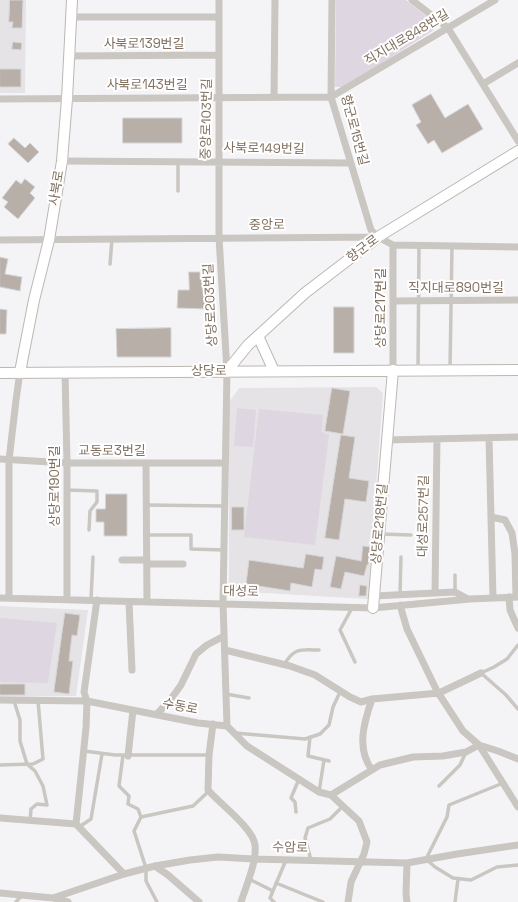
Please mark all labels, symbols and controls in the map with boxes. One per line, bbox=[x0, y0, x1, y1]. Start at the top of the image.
street label: 직지대로848번길 bbox=[362, 7, 452, 69]
street label: 사북로139번길 bbox=[103, 36, 185, 52]
street label: 사북로143번길 bbox=[106, 77, 188, 93]
street label: 중앙로103번길 bbox=[198, 78, 216, 160]
street label: 향군로15번길 bbox=[337, 93, 371, 167]
street label: 사북로149번길 bbox=[223, 140, 305, 158]
street label: 사북로 bbox=[46, 169, 68, 207]
street label: 중앙로 bbox=[249, 217, 285, 233]
street label: 향군로 bbox=[344, 232, 382, 266]
street label: 상당로203번길 bbox=[201, 263, 221, 347]
street label: 상당로217번길 bbox=[373, 268, 389, 348]
street label: 직지대로890번길 bbox=[408, 280, 504, 296]
street label: 상당로 bbox=[191, 363, 227, 379]
street label: 교동로3번길 bbox=[78, 443, 146, 459]
street label: 상당로190번길 bbox=[47, 445, 63, 527]
street label: 대성로257번길 bbox=[415, 475, 433, 557]
street label: 상당로218번길 bbox=[369, 483, 391, 565]
street label: 대성로 bbox=[223, 584, 259, 600]
street label: 수동로 bbox=[161, 696, 199, 718]
street label: 수암로 bbox=[272, 840, 308, 856]

